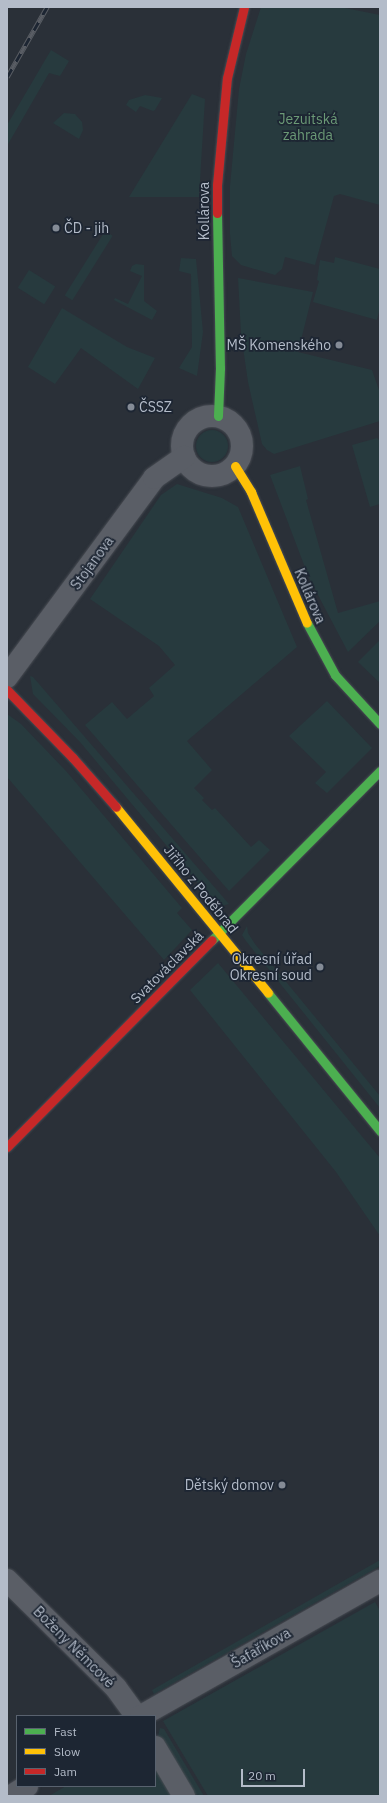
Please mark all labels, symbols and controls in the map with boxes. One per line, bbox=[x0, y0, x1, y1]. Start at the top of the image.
park label: Jezuitská zahrada bbox=[278, 111, 338, 144]
street label: Kollárova bbox=[196, 182, 212, 240]
place label: ČD - jih bbox=[64, 220, 109, 236]
marker: ČD - jih bbox=[51, 223, 61, 233]
place label: MŠ Komenského bbox=[227, 337, 331, 353]
marker: MŠ Komenského bbox=[334, 340, 344, 350]
place label: ČSSZ bbox=[139, 399, 172, 415]
marker: ČSSZ bbox=[126, 402, 136, 412]
street label: Stojanova bbox=[67, 533, 117, 593]
street label: Kollárova bbox=[291, 566, 329, 626]
street label: Jiřího z Poděbrad bbox=[160, 841, 242, 937]
street label: Svatováclavská bbox=[127, 927, 207, 1007]
place label: Okresní úřad Okresní soud bbox=[230, 951, 312, 984]
marker: Okresní úřad Okresní soud bbox=[315, 962, 325, 972]
place label: Dětský domov bbox=[185, 1477, 274, 1493]
marker: Dětský domov bbox=[277, 1480, 287, 1490]
street label: Boženy Němcové bbox=[30, 1603, 118, 1691]
street label: Šafaříkova bbox=[228, 1624, 294, 1672]
legend bbox=[16, 1715, 156, 1787]
text: Fast bbox=[54, 1724, 77, 1739]
text: Slow bbox=[54, 1744, 80, 1759]
scale bar bbox=[243, 1761, 307, 1787]
text: Jam bbox=[54, 1764, 77, 1779]
text: 20 m bbox=[248, 1768, 276, 1783]

